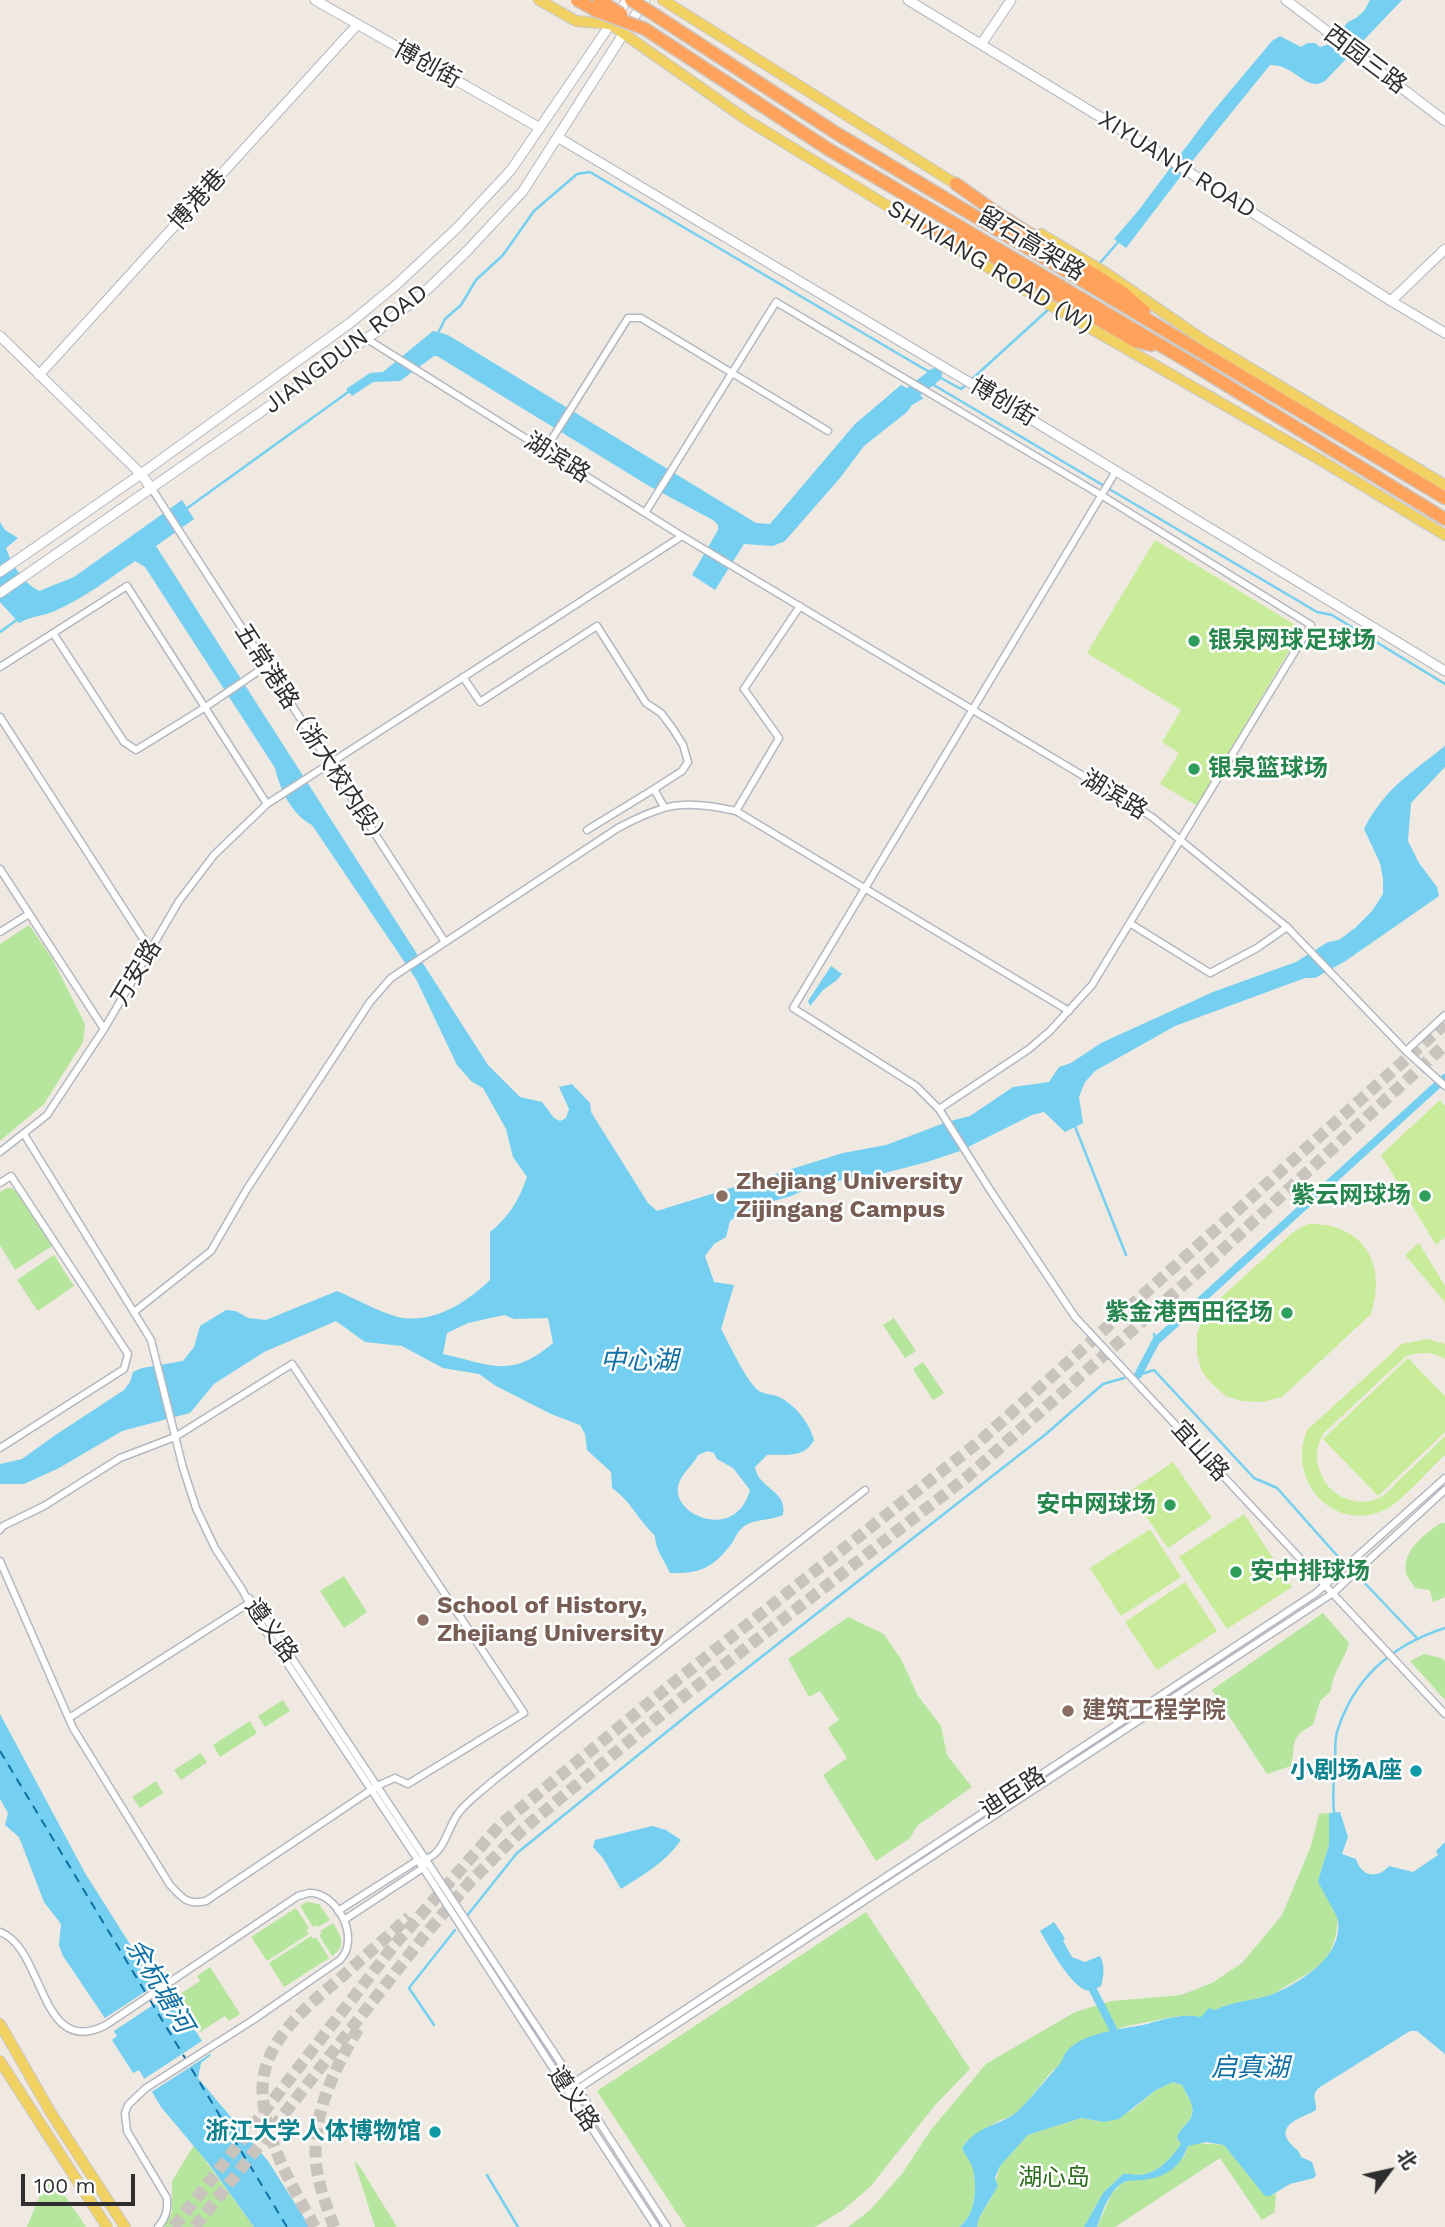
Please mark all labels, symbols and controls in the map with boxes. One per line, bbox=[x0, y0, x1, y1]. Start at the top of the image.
street label: 西园三路 bbox=[1318, 20, 1412, 100]
street label: 博创街 bbox=[389, 35, 465, 95]
street label: XIYUANYI ROAD bbox=[1093, 105, 1261, 225]
street label: 博港巷 bbox=[163, 164, 233, 236]
street label: SHIXIANG ROAD (W) bbox=[882, 194, 1098, 340]
street label: 留石高架路 bbox=[972, 201, 1090, 287]
street label: JIANGDUN ROAD bbox=[258, 278, 434, 420]
street label: 博创街 bbox=[965, 371, 1041, 433]
street label: 湖滨路 bbox=[519, 427, 595, 489]
street label: 五常港路（浙大校内段） bbox=[228, 618, 396, 856]
place label: 银泉网球足球场 bbox=[1208, 627, 1376, 655]
marker: 银泉网球足球场 bbox=[1186, 633, 1202, 649]
place label: 银泉篮球场 bbox=[1208, 755, 1328, 783]
marker: 银泉篮球场 bbox=[1186, 761, 1202, 777]
street label: 湖滨路 bbox=[1076, 764, 1152, 826]
street label: 万安路 bbox=[106, 935, 168, 1011]
place label: Zhejiang University Zijingang Campus bbox=[736, 1168, 963, 1224]
place label: 紫云网球场 bbox=[1291, 1182, 1411, 1210]
marker: Zhejiang University Zijingang Campus bbox=[714, 1188, 730, 1204]
marker: 紫云网球场 bbox=[1417, 1188, 1433, 1204]
place label: 紫金港西田径场 bbox=[1105, 1299, 1273, 1327]
marker: 紫金港西田径场 bbox=[1279, 1305, 1295, 1321]
water label: 中心湖 bbox=[600, 1345, 678, 1377]
street label: 宜山路 bbox=[1165, 1415, 1235, 1487]
place label: 安中网球场 bbox=[1036, 1491, 1156, 1519]
marker: 安中网球场 bbox=[1162, 1497, 1178, 1513]
place label: 安中排球场 bbox=[1250, 1558, 1370, 1586]
marker: 安中排球场 bbox=[1228, 1564, 1244, 1580]
place label: School of History, Zhejiang University bbox=[437, 1592, 664, 1648]
street label: 遵义路 bbox=[238, 1593, 304, 1669]
marker: School of History, Zhejiang University bbox=[415, 1612, 431, 1628]
place label: 建筑工程学院 bbox=[1082, 1697, 1226, 1725]
marker: 建筑工程学院 bbox=[1060, 1703, 1076, 1719]
place label: 小剧场A座 bbox=[1290, 1757, 1402, 1785]
street label: 迪臣路 bbox=[975, 1761, 1051, 1825]
marker: 小剧场A座 bbox=[1408, 1763, 1424, 1779]
water label: 余杭塘河 bbox=[119, 1933, 199, 2039]
water label: 启真湖 bbox=[1211, 2052, 1289, 2084]
street label: 遵义路 bbox=[541, 2061, 605, 2137]
place label: 浙江大学人体博物馆 bbox=[205, 2118, 421, 2146]
marker: 浙江大学人体博物馆 bbox=[427, 2124, 443, 2140]
north arrow bbox=[1354, 2136, 1424, 2206]
text: 北 bbox=[1392, 2145, 1422, 2174]
scale bar bbox=[24, 2160, 138, 2204]
park label: 湖心岛 bbox=[1018, 2164, 1090, 2192]
text: 100 m bbox=[34, 2173, 96, 2198]

